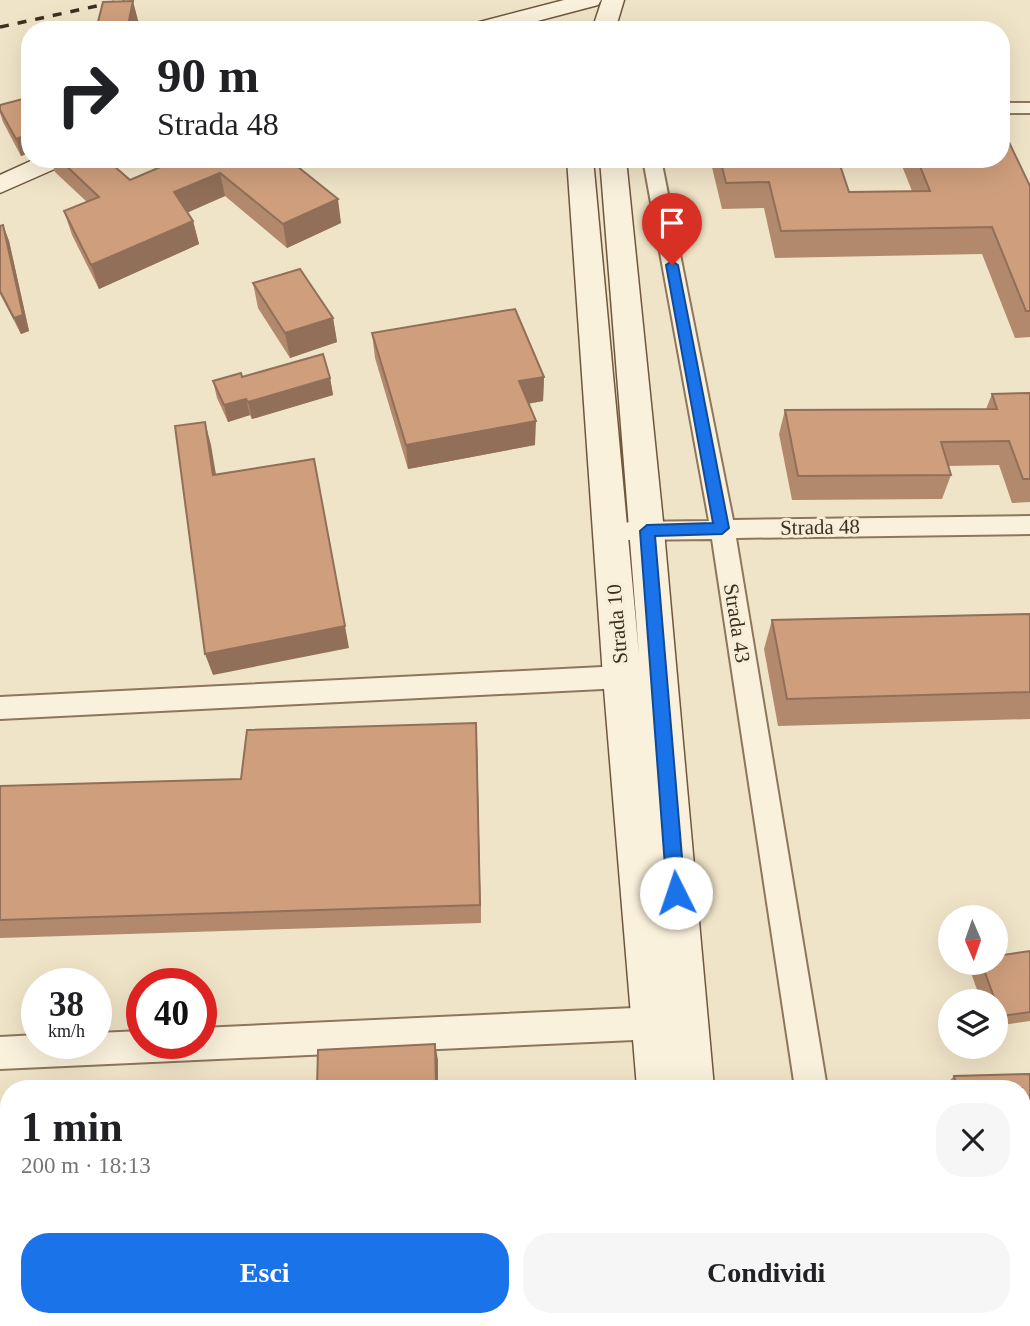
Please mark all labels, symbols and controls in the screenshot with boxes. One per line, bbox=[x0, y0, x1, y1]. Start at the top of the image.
text: 90 m bbox=[157, 48, 259, 103]
icon: right bbox=[42, 49, 133, 140]
text: Strada 48 bbox=[157, 106, 279, 142]
pin bbox=[642, 193, 702, 265]
icon: arrive bbox=[653, 204, 691, 242]
street label: Strada 48 bbox=[780, 514, 860, 540]
street label: Strada 43 bbox=[719, 582, 755, 664]
street label: Strada 10 bbox=[602, 583, 632, 665]
position arrow bbox=[639, 856, 713, 930]
north arrow bbox=[938, 905, 1008, 975]
map controls bbox=[938, 905, 1008, 1059]
speed limit sign: 40 bbox=[126, 968, 217, 1059]
text: 38 bbox=[49, 985, 84, 1024]
button: layers bbox=[938, 989, 1008, 1059]
text: km/h bbox=[48, 1021, 85, 1041]
button: close bbox=[936, 1103, 1010, 1177]
text: 1 min bbox=[21, 1104, 123, 1150]
text: 200 m · 18:13 bbox=[21, 1153, 151, 1178]
button: Esci bbox=[21, 1233, 509, 1313]
button: Condividi bbox=[523, 1233, 1010, 1313]

